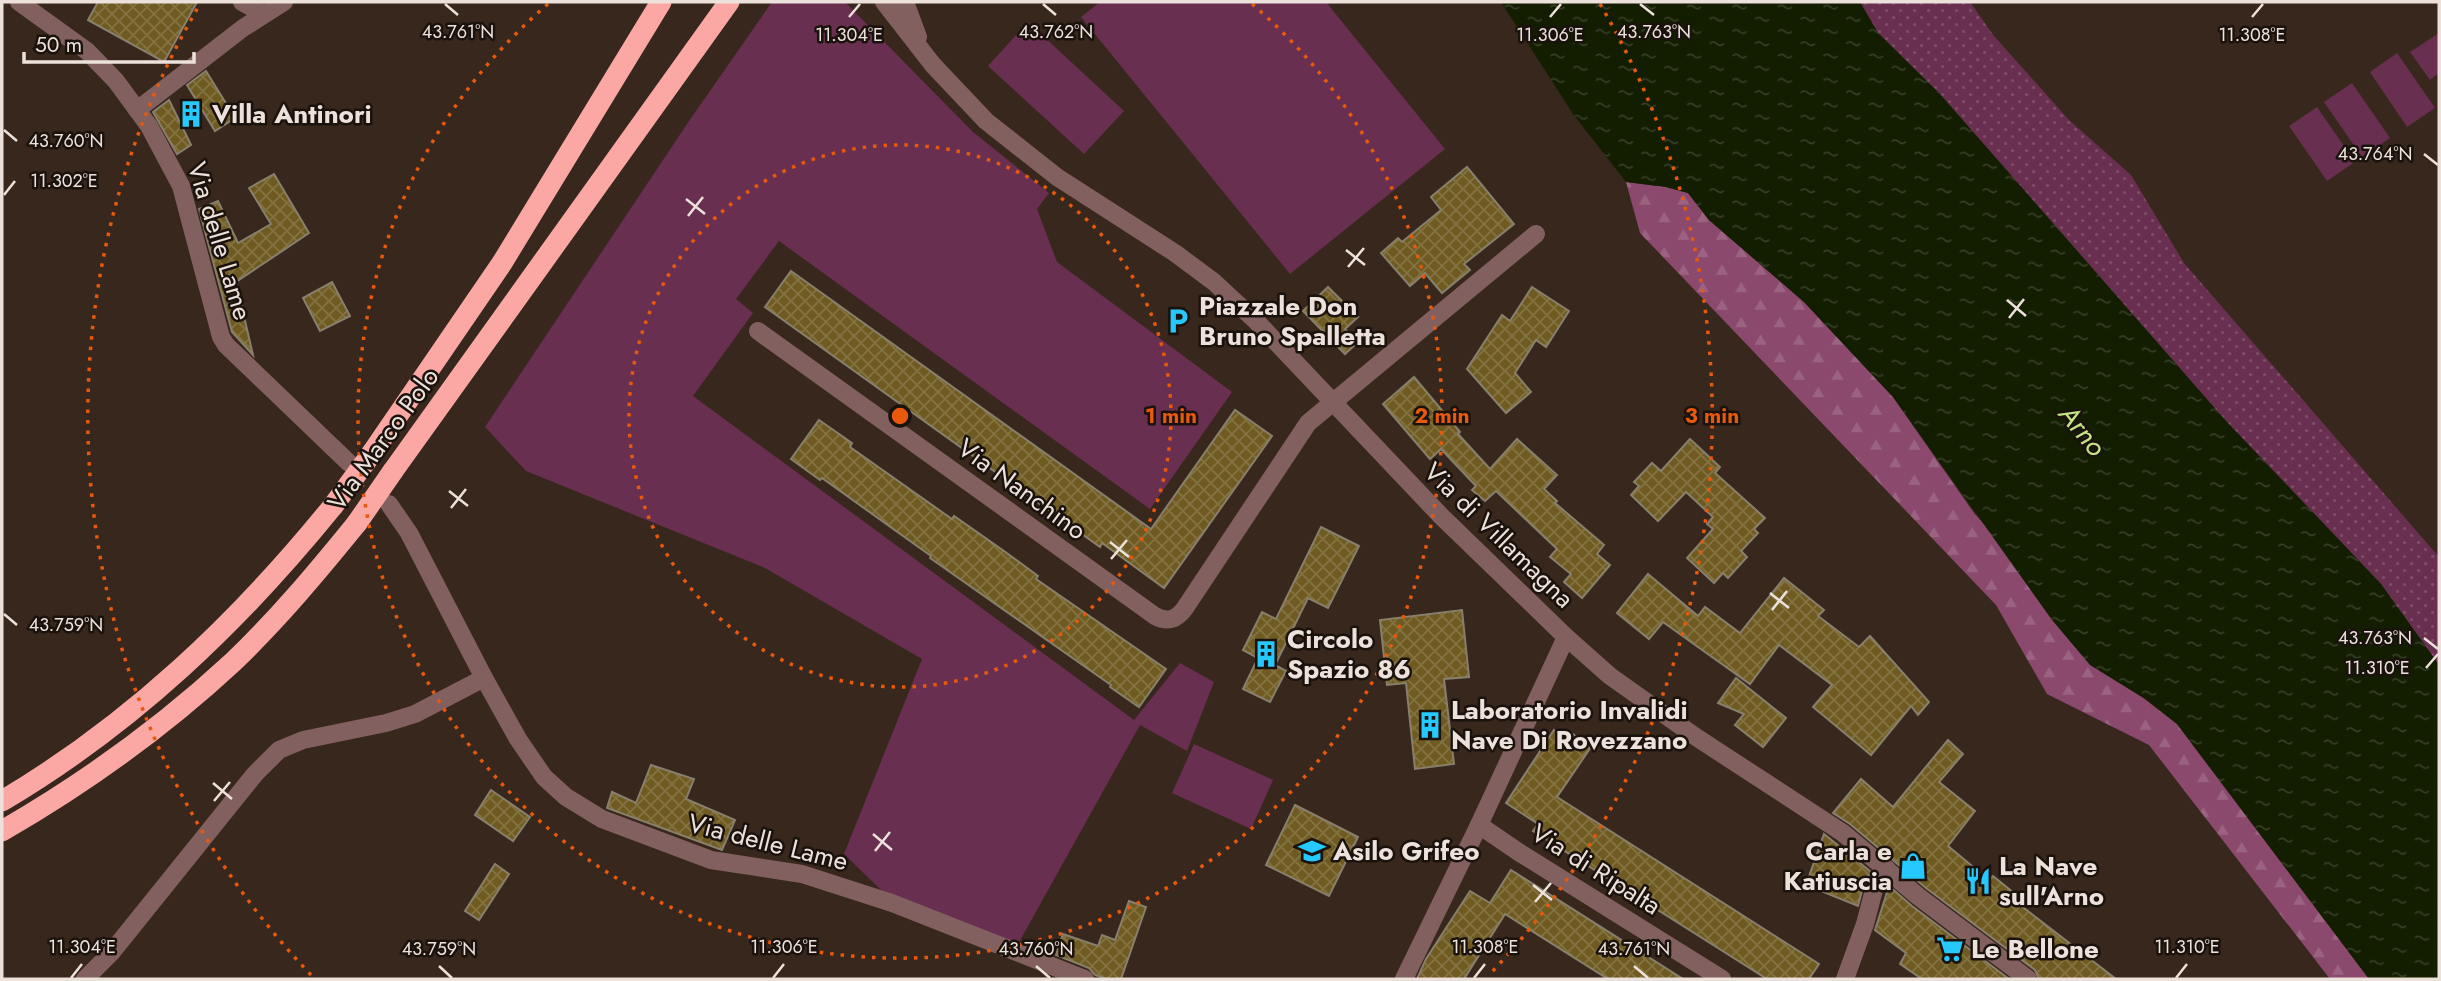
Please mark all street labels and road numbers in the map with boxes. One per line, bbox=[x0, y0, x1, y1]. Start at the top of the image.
street label: Via delle Lame bbox=[178, 157, 262, 325]
street label: Via Marco Polo bbox=[318, 360, 448, 518]
street label: Via Nanchino bbox=[950, 429, 1094, 549]
street label: Via di Villamagna bbox=[1415, 453, 1583, 617]
street label: Via delle Lame bbox=[684, 804, 852, 880]
street label: Via di Ripalta bbox=[1524, 814, 1668, 924]

